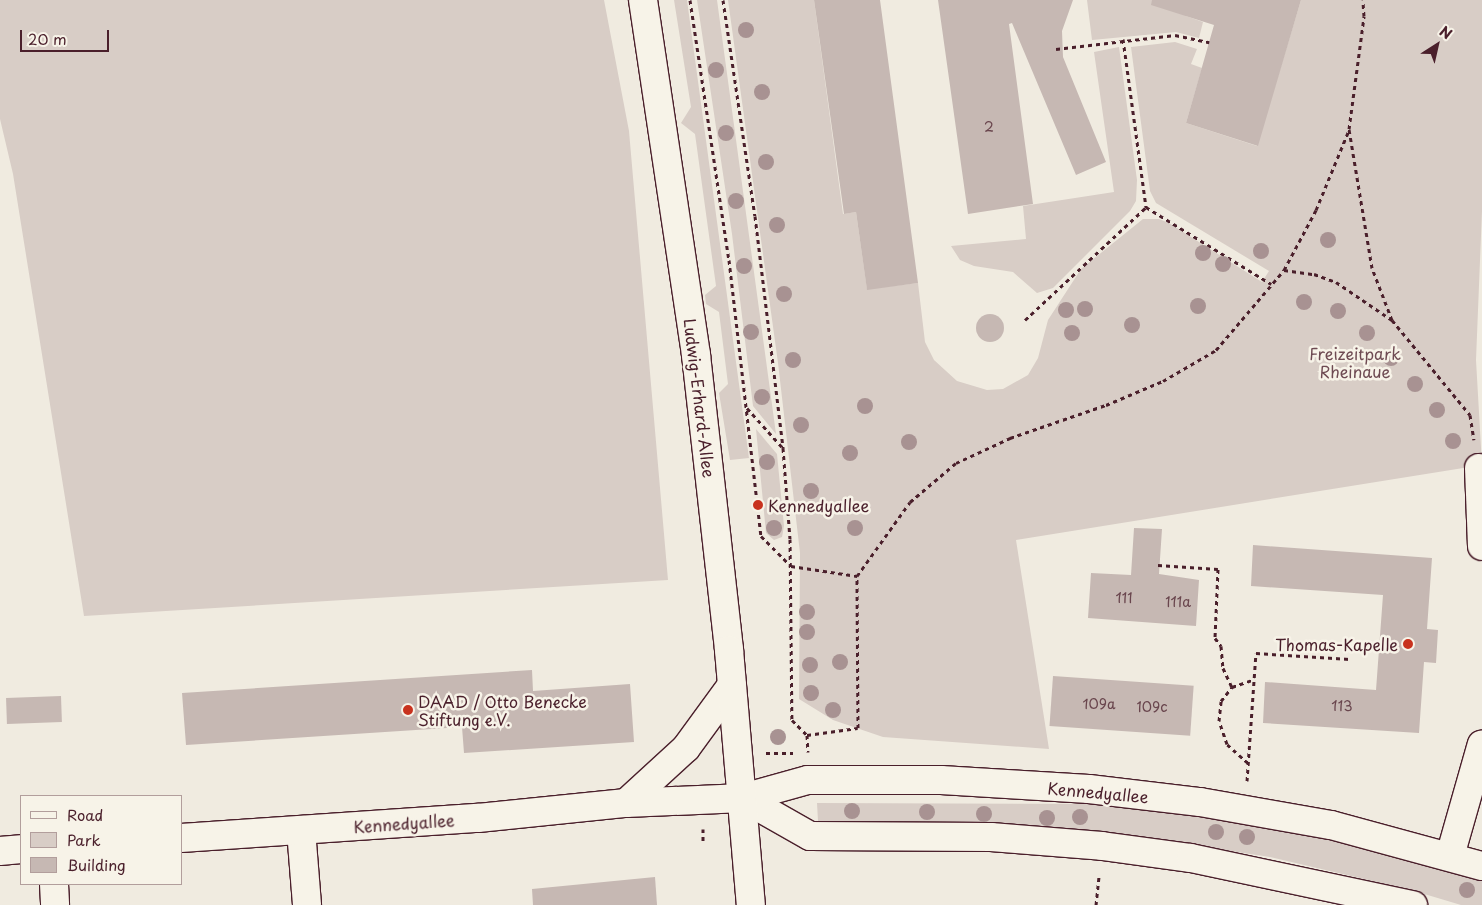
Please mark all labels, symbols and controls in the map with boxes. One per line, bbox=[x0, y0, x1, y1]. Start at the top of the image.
scale bar bbox=[22, 20, 111, 52]
north arrow bbox=[1412, 20, 1462, 70]
text: N bbox=[1435, 21, 1456, 44]
text: 20 m bbox=[28, 27, 67, 50]
house number: 2 bbox=[984, 119, 994, 135]
street label: Ludwig-Erhard-Allee bbox=[681, 317, 719, 479]
park label: Freizeitpark Rheinaue bbox=[1309, 343, 1401, 381]
place label: Kennedyallee bbox=[768, 495, 869, 515]
marker: Kennedyallee bbox=[752, 499, 764, 511]
house number: 111 bbox=[1115, 590, 1133, 606]
house number: 111a bbox=[1165, 594, 1191, 610]
place label: Thomas-Kapelle bbox=[1275, 634, 1398, 654]
marker: Thomas-Kapelle bbox=[1402, 638, 1414, 650]
place label: DAAD / Otto Benecke Stiftung e.V. bbox=[418, 691, 587, 729]
house number: 109a bbox=[1082, 696, 1116, 712]
house number: 113 bbox=[1331, 698, 1353, 714]
house number: 109c bbox=[1136, 699, 1168, 715]
marker: DAAD / Otto Benecke Stiftung e.V. bbox=[402, 704, 414, 716]
street label: Kennedyallee bbox=[1047, 778, 1149, 806]
legend bbox=[20, 795, 182, 885]
text: Road bbox=[67, 803, 103, 826]
street label: Kennedyallee bbox=[353, 810, 455, 836]
text: Park bbox=[67, 828, 101, 851]
text: Building bbox=[67, 853, 126, 876]

